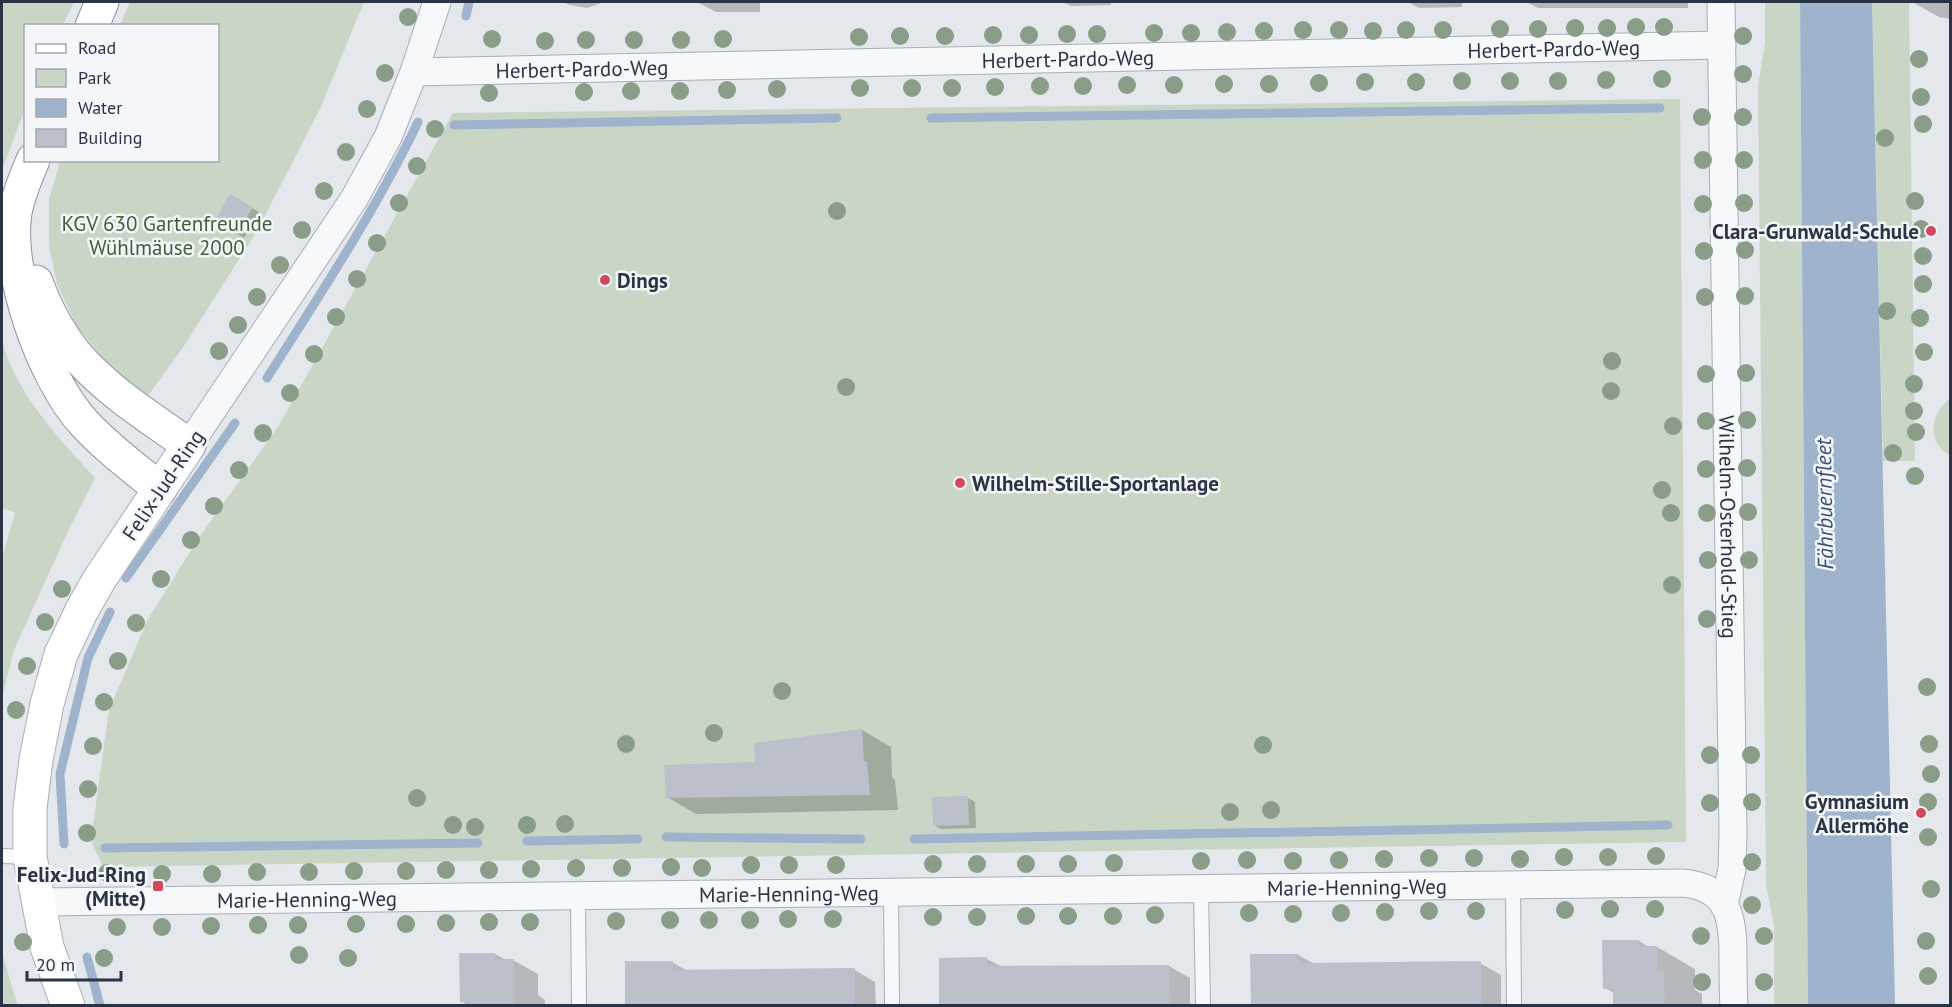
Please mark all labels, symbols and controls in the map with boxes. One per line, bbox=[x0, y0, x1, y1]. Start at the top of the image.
legend bbox=[24, 24, 219, 162]
street label: Herbert-Pardo-Weg bbox=[1467, 33, 1640, 64]
text: Road bbox=[78, 36, 116, 59]
street label: Herbert-Pardo-Weg bbox=[981, 43, 1154, 74]
street label: Herbert-Pardo-Weg bbox=[495, 53, 669, 84]
text: Park bbox=[78, 66, 111, 89]
text: Water bbox=[78, 96, 122, 119]
text: Building bbox=[78, 126, 142, 149]
park label: KGV 630 Gartenfreunde Wühlmäuse 2000 bbox=[62, 210, 272, 261]
place label: Clara-Grunwald-Schule bbox=[1712, 218, 1919, 245]
marker: Clara-Grunwald-Schule bbox=[1924, 224, 1938, 238]
place label: Dings bbox=[617, 267, 668, 294]
marker: Dings bbox=[598, 273, 612, 287]
street label: Wilhelm-Osterhold-Stieg bbox=[1713, 415, 1744, 639]
street label: Felix-Jud-Ring bbox=[116, 424, 210, 546]
water label: Fährbuernfleet bbox=[1809, 437, 1839, 570]
place label: Wilhelm-Stille-Sportanlage bbox=[972, 470, 1219, 497]
marker: Wilhelm-Stille-Sportanlage bbox=[953, 476, 967, 490]
place label: Gymnasium Allermöhe bbox=[1805, 788, 1909, 839]
marker: Gymnasium Allermöhe bbox=[1914, 806, 1928, 820]
place label: Felix-Jud-Ring (Mitte) bbox=[17, 861, 146, 912]
street label: Marie-Henning-Weg bbox=[1267, 872, 1447, 901]
marker: Felix-Jud-Ring (Mitte) bbox=[151, 879, 165, 893]
street label: Marie-Henning-Weg bbox=[699, 879, 879, 908]
street label: Marie-Henning-Weg bbox=[217, 884, 397, 913]
scale bar bbox=[27, 944, 122, 982]
text: 20 m bbox=[36, 953, 75, 976]

